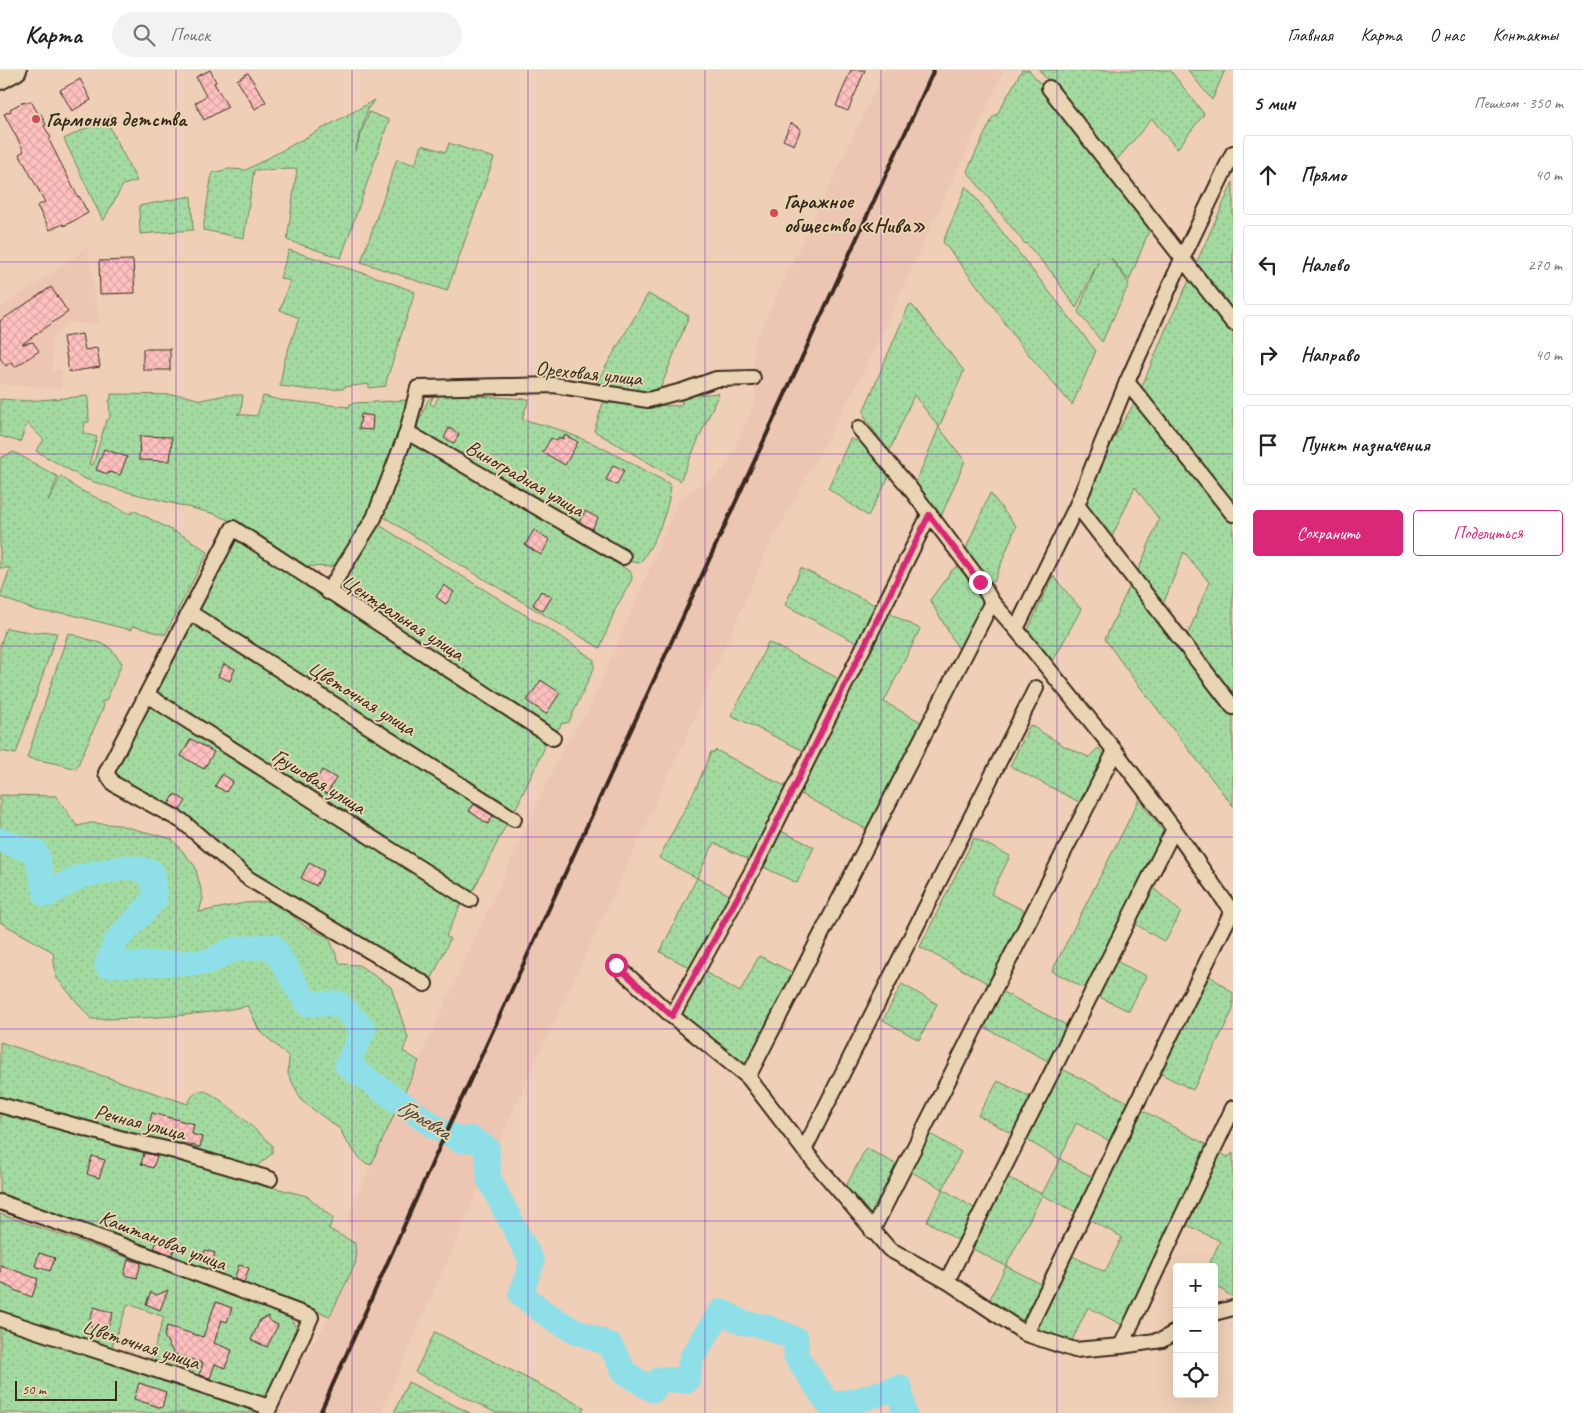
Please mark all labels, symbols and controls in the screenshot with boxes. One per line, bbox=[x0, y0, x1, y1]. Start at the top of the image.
search box bbox=[112, 12, 462, 57]
text: Карта bbox=[25, 20, 82, 50]
icon: search bbox=[130, 21, 158, 49]
text: Поиск bbox=[170, 23, 210, 47]
text: Главная bbox=[1288, 24, 1333, 46]
text: Карта bbox=[1361, 24, 1402, 46]
text: О нас bbox=[1430, 24, 1465, 46]
text: Контакты bbox=[1493, 24, 1558, 46]
text: 5 мин bbox=[1253, 90, 1295, 116]
text: Пешком · 350 m bbox=[1474, 93, 1563, 113]
place label: Гармония детства bbox=[46, 106, 188, 132]
marker: Гармония детства bbox=[30, 113, 42, 125]
icon: ahead bbox=[1254, 161, 1282, 189]
text: Прямо bbox=[1301, 163, 1346, 187]
text: 40 m bbox=[1535, 165, 1562, 185]
place label: Гаражное общество «Нива» bbox=[784, 188, 925, 238]
marker: Гаражное общество «Нива» bbox=[768, 207, 780, 219]
icon: left bbox=[1254, 251, 1282, 279]
text: Налево bbox=[1301, 253, 1349, 277]
text: 270 m bbox=[1528, 255, 1562, 275]
icon: right bbox=[1254, 341, 1282, 369]
text: Направо bbox=[1301, 343, 1359, 367]
text: 40 m bbox=[1535, 345, 1562, 365]
street label: Ореховая улица bbox=[534, 354, 645, 392]
icon: arrive bbox=[1254, 431, 1282, 459]
text: Пункт назначения bbox=[1301, 433, 1430, 457]
street label: Виноградная улица bbox=[461, 434, 590, 523]
button: Сохранить bbox=[1253, 510, 1403, 556]
button: Поделиться bbox=[1413, 510, 1563, 556]
street label: Центральная улица bbox=[337, 568, 471, 667]
route end bbox=[969, 571, 992, 594]
street label: Цветочная улица bbox=[303, 655, 422, 742]
street label: Грушовая улица bbox=[267, 742, 372, 821]
route start bbox=[605, 954, 628, 977]
water label: Гурьевка bbox=[393, 1092, 459, 1147]
street label: Речная улица bbox=[92, 1098, 190, 1146]
street label: Каштановая улица bbox=[96, 1204, 232, 1277]
map controls bbox=[1173, 1263, 1218, 1398]
button: + bbox=[1173, 1263, 1218, 1308]
button: − bbox=[1173, 1308, 1218, 1353]
street label: Цветочная улица bbox=[79, 1313, 205, 1376]
button: locate bbox=[1173, 1353, 1218, 1398]
scale bar bbox=[15, 1378, 118, 1401]
text: 50 m bbox=[22, 1381, 46, 1398]

